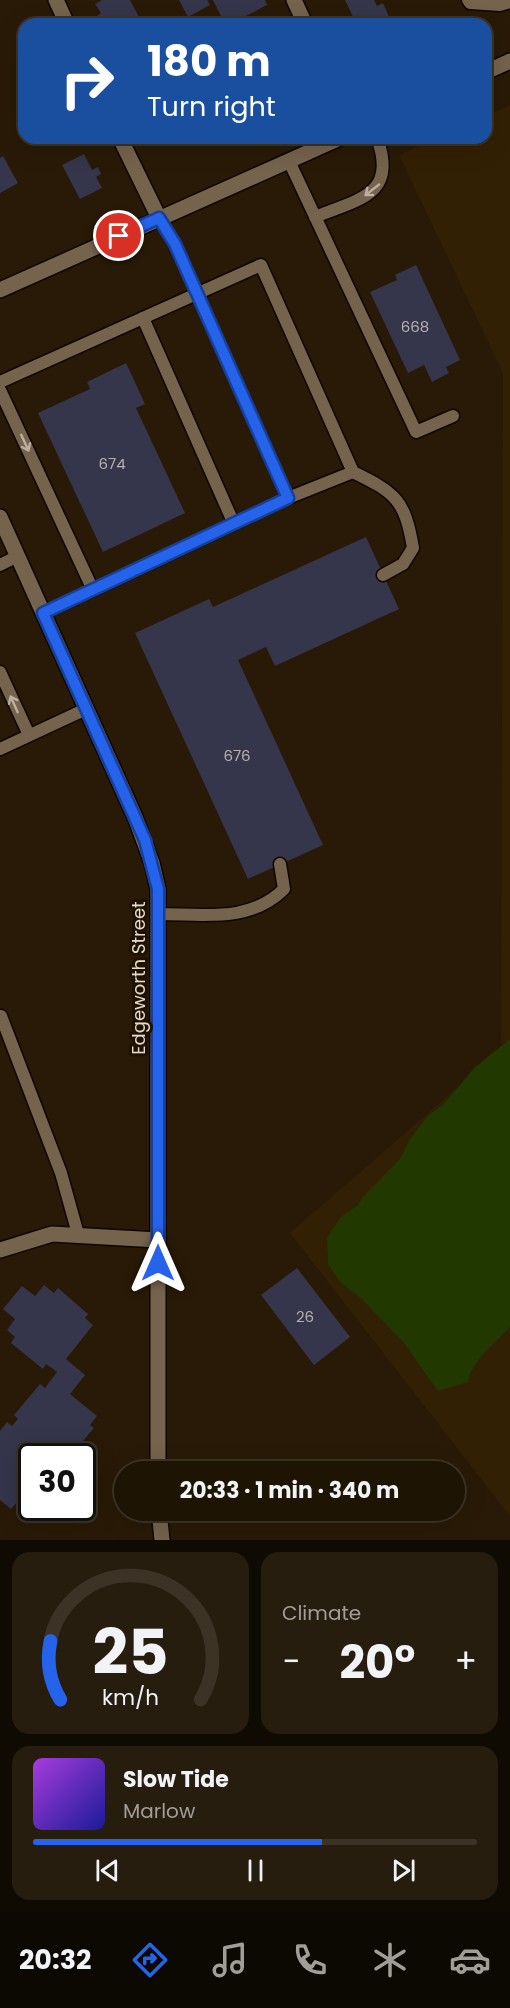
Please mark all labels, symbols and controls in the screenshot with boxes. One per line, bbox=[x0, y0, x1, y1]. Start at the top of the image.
text: 180 m bbox=[147, 32, 271, 91]
icon: right bbox=[48, 42, 126, 120]
text: Turn right bbox=[147, 88, 276, 125]
one-way arrow bbox=[364, 184, 380, 197]
pin bbox=[93, 210, 144, 261]
icon: arrive bbox=[102, 219, 135, 252]
house number: 668 bbox=[401, 316, 429, 337]
one-way arrow bbox=[19, 434, 31, 452]
house number: 674 bbox=[98, 453, 126, 474]
one-way arrow bbox=[8, 695, 20, 713]
house number: 676 bbox=[223, 745, 251, 766]
street label: Edgeworth Street bbox=[126, 901, 151, 1055]
position arrow bbox=[126, 1231, 190, 1295]
house number: 26 bbox=[296, 1306, 314, 1327]
speed limit sign: 30 bbox=[18, 1443, 96, 1521]
text: 20:33 · 1 min · 340 m bbox=[180, 1475, 399, 1506]
text: Climate bbox=[282, 1599, 361, 1627]
text: 25 bbox=[92, 1608, 169, 1696]
text: 20° bbox=[339, 1631, 415, 1694]
text: − bbox=[282, 1638, 300, 1685]
text: + bbox=[454, 1638, 477, 1685]
text: km/h bbox=[102, 1682, 159, 1713]
text: Slow Tide bbox=[123, 1764, 229, 1795]
text: Marlow bbox=[123, 1797, 195, 1825]
icon: previous bbox=[91, 1854, 124, 1887]
icon: pause bbox=[239, 1854, 272, 1887]
icon: next bbox=[387, 1854, 420, 1887]
icon: directions bbox=[129, 1939, 171, 1981]
icon: music bbox=[209, 1939, 251, 1981]
icon: phone bbox=[289, 1939, 331, 1981]
icon: climate bbox=[369, 1939, 411, 1981]
icon: car bbox=[449, 1939, 491, 1981]
text: 20:32 bbox=[19, 1941, 91, 1978]

